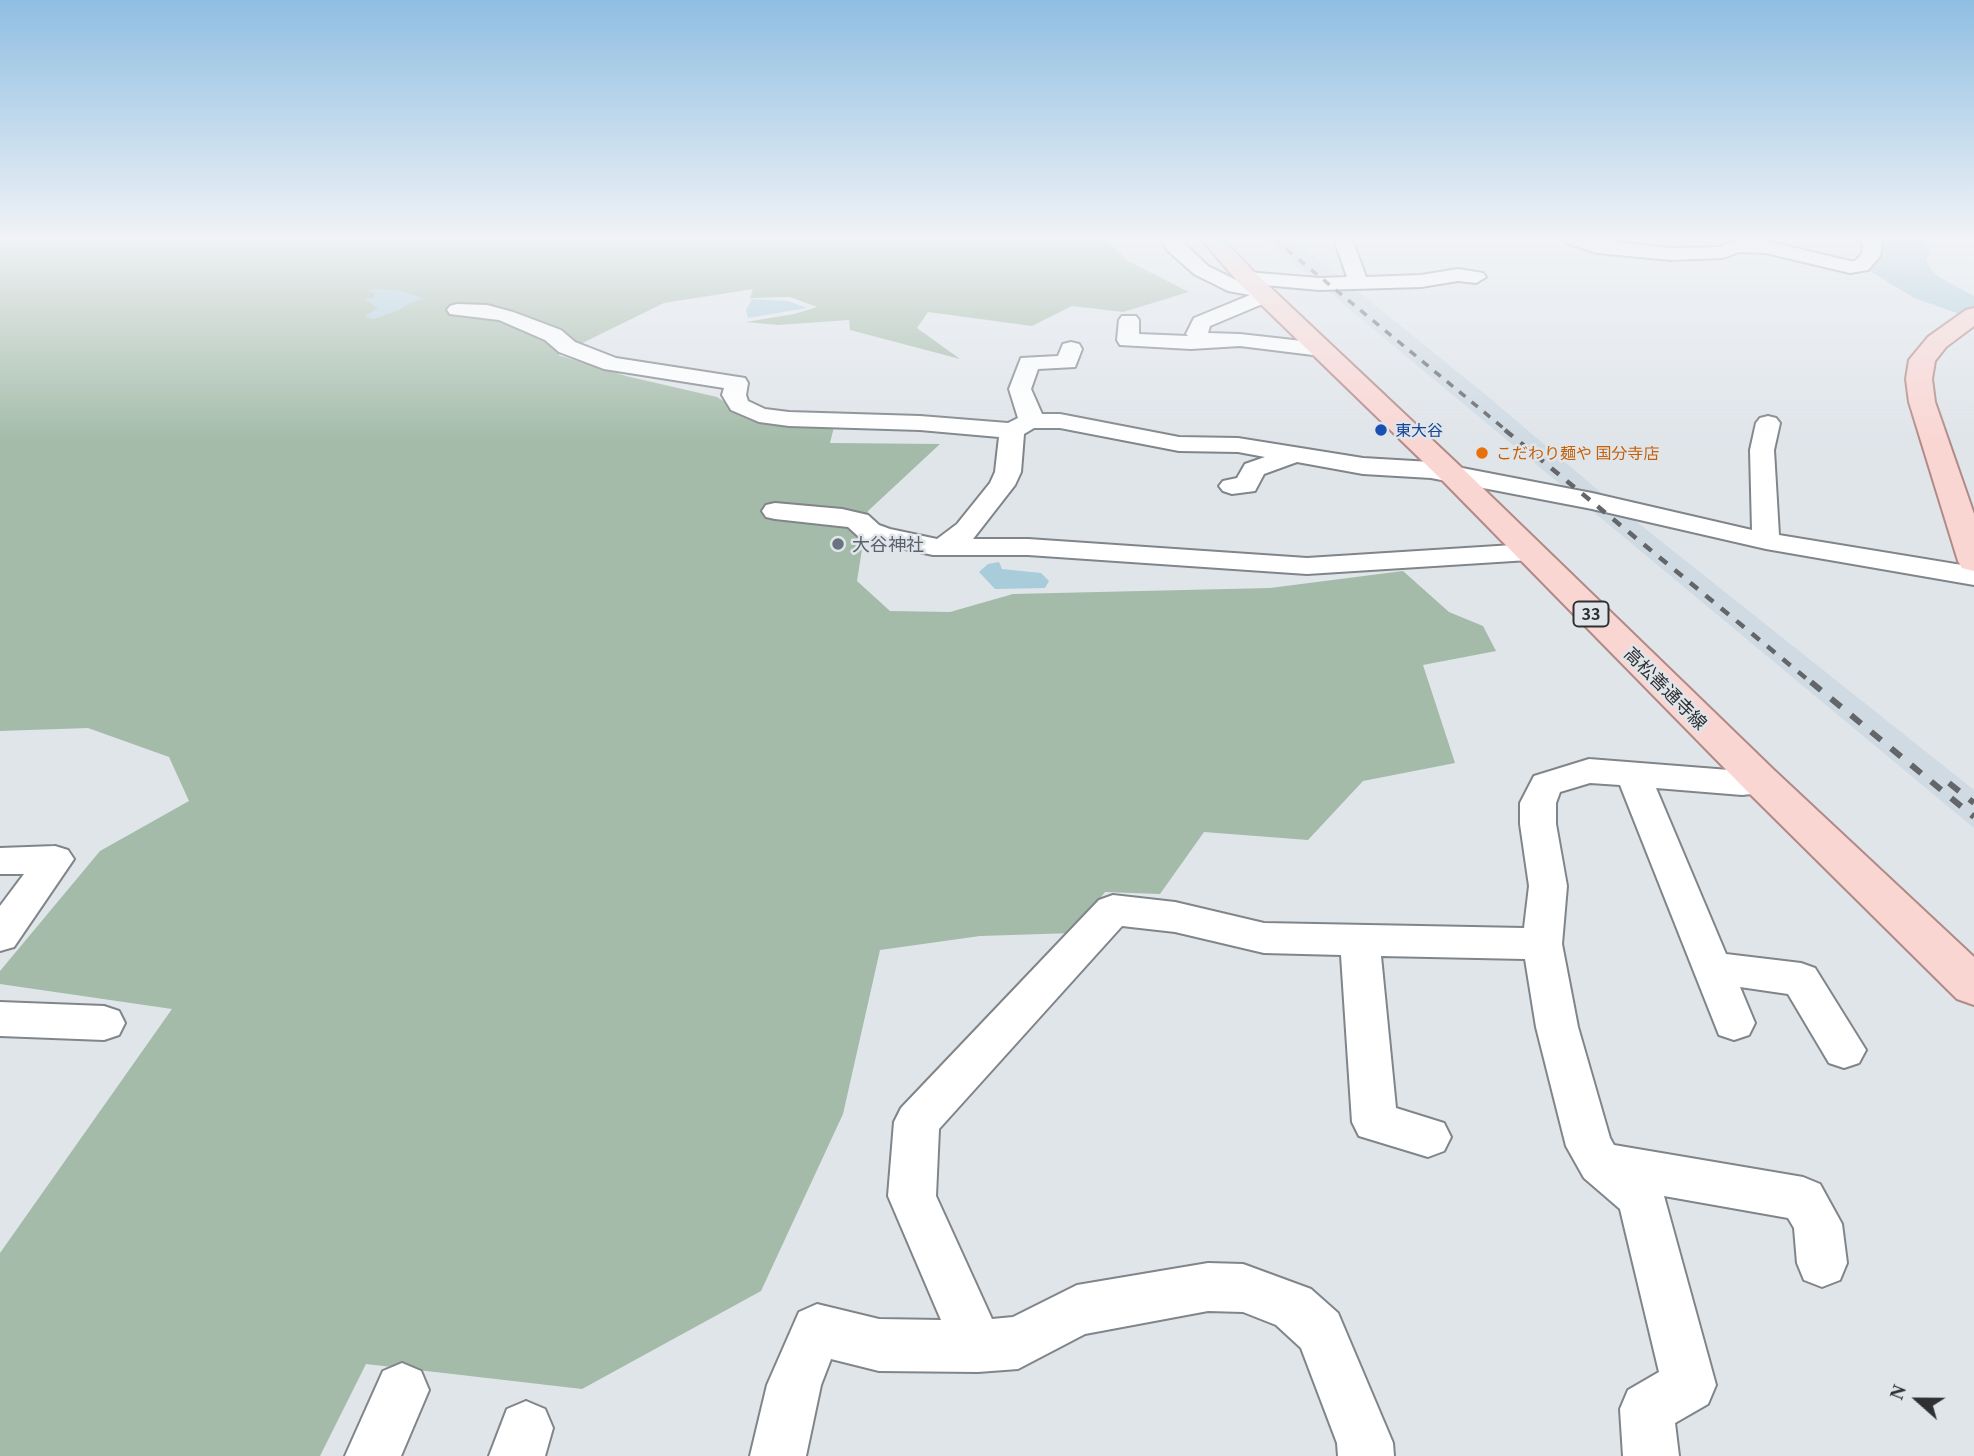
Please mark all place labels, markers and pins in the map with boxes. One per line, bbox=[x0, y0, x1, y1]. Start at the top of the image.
place label: 東大谷 bbox=[1395, 420, 1443, 440]
marker: 東大谷 bbox=[1373, 422, 1389, 438]
place label: こだわり麺や 国分寺店 bbox=[1496, 443, 1660, 463]
marker: こだわり麺や 国分寺店 bbox=[1474, 445, 1490, 461]
place label: 大谷神社 bbox=[852, 533, 924, 555]
marker: 大谷神社 bbox=[830, 536, 846, 552]

